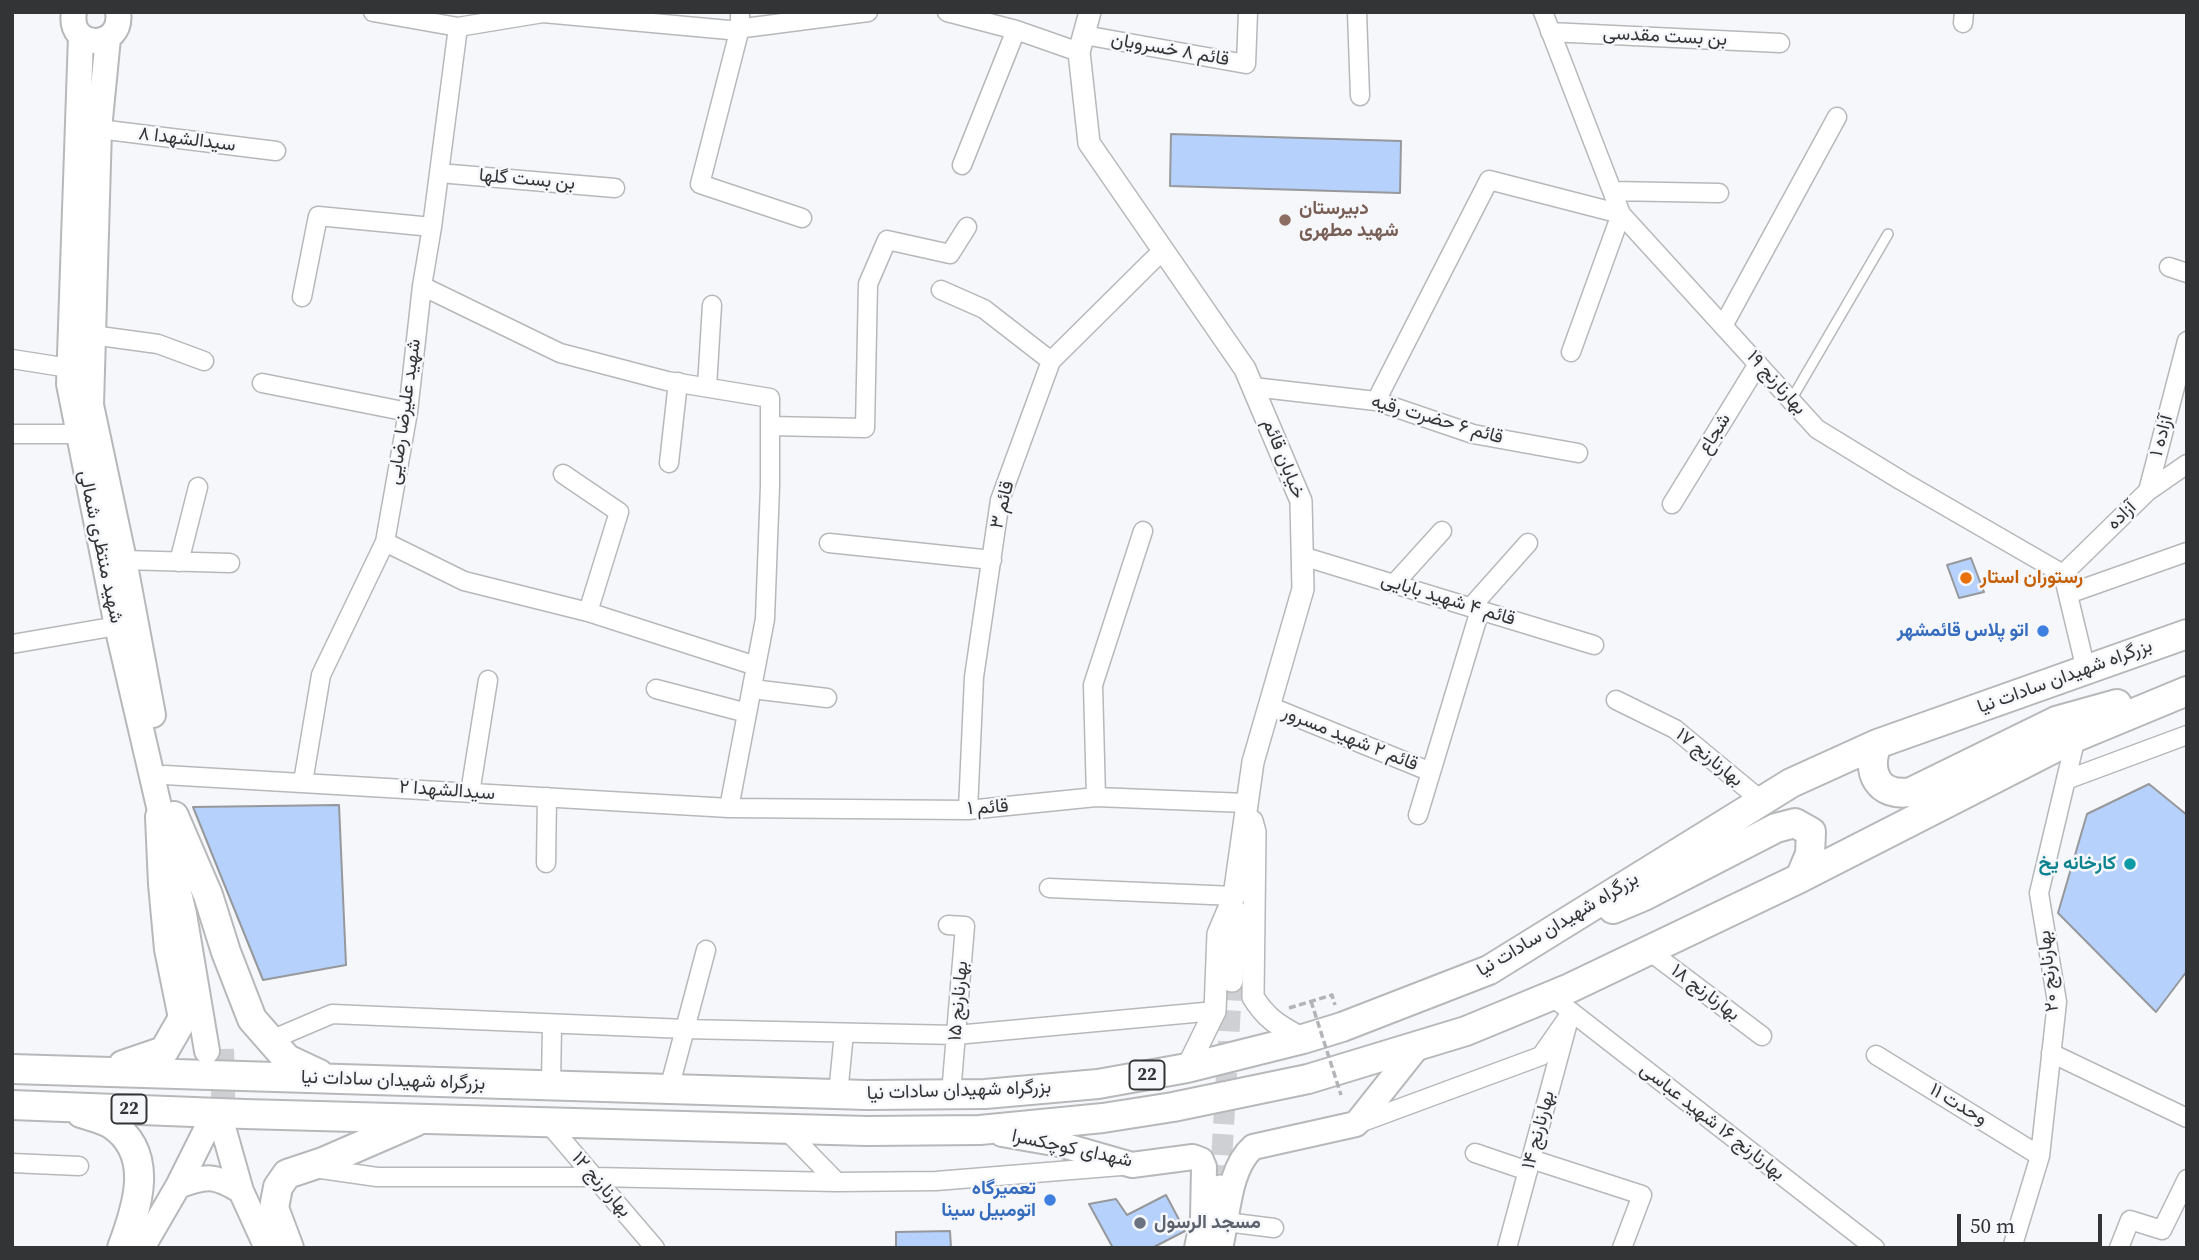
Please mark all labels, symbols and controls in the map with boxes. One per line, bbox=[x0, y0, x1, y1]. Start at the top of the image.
street label: بن بست مقدسی bbox=[1602, 22, 1728, 52]
street label: قائم ۸ خسرویان bbox=[1109, 28, 1231, 72]
street label: سیدالشهدا ۸ bbox=[137, 123, 237, 157]
street label: بن بست گلها bbox=[478, 164, 576, 196]
place label: دبیرستان شهید مطهری bbox=[1299, 198, 1399, 242]
marker: دبیرستان شهید مطهری bbox=[1277, 212, 1293, 228]
street label: شهید علیرضا رضایی bbox=[383, 338, 427, 486]
street label: بهارنارنج ۱۹ bbox=[1741, 346, 1811, 420]
street label: قائم ۶ حضرت رقیه bbox=[1368, 390, 1506, 450]
street label: شجاع bbox=[1694, 409, 1736, 459]
street label: آزاده ۱ bbox=[2146, 413, 2178, 459]
street label: خیابان قائم bbox=[1257, 416, 1309, 502]
street label: شهید منتظری شمالی bbox=[73, 468, 127, 626]
street label: قائم ۳ bbox=[986, 479, 1020, 531]
street label: آزاده bbox=[2103, 497, 2141, 535]
place label: رستوران استار bbox=[1980, 567, 2083, 589]
street label: قائم ۴ شهید بابایی bbox=[1378, 569, 1518, 631]
marker: رستوران استار bbox=[1958, 570, 1974, 586]
place label: اتو پلاس قائمشهر bbox=[1897, 620, 2029, 642]
marker: اتو پلاس قائمشهر bbox=[2035, 623, 2051, 639]
street label: بزرگراه شهیدان سادات نیا bbox=[1974, 635, 2156, 719]
street label: قائم ۲ شهید مسرور bbox=[1279, 701, 1421, 777]
street label: بهارنارنج ۱۷ bbox=[1671, 724, 1747, 792]
street label: سیدالشهدا ۲ bbox=[398, 776, 496, 806]
street label: قائم ۱ bbox=[967, 795, 1009, 821]
place label: کارخانه یخ bbox=[2038, 853, 2116, 875]
marker: کارخانه یخ bbox=[2122, 856, 2138, 872]
street label: بزرگراه شهیدان سادات نیا bbox=[1473, 868, 1643, 982]
street label: بهارنارنج ۲۰ bbox=[2033, 929, 2065, 1013]
street label: بهارنارنج ۱۵ bbox=[944, 960, 974, 1042]
street label: بهارنارنج ۱۸ bbox=[1666, 960, 1744, 1026]
street label: بهارنارنج ۱۶ شهید عباسی bbox=[1635, 1058, 1789, 1186]
road number: 22 bbox=[1130, 1060, 1164, 1090]
street label: بزرگراه شهیدان سادات نیا bbox=[300, 1066, 486, 1096]
street label: بزرگراه شهیدان سادات نیا bbox=[866, 1076, 1052, 1106]
street label: وحدت ۱۱ bbox=[1925, 1079, 1991, 1131]
street label: بهارنارنج ۱۴ bbox=[1518, 1088, 1560, 1172]
road number: 22 bbox=[111, 1094, 146, 1124]
street label: شهدای کوچکسرا bbox=[1010, 1125, 1134, 1173]
street label: بهارنارنج ۱۲ bbox=[566, 1148, 636, 1222]
place label: تعمیرگاه اتومبیل سینا bbox=[941, 1178, 1036, 1222]
marker: تعمیرگاه اتومبیل سینا bbox=[1042, 1192, 1058, 1208]
scale bar bbox=[1961, 1200, 2106, 1244]
text: 50 m bbox=[1970, 1211, 2015, 1240]
place label: مسجد الرسول bbox=[1154, 1212, 1261, 1234]
marker: مسجد الرسول bbox=[1132, 1215, 1148, 1231]

